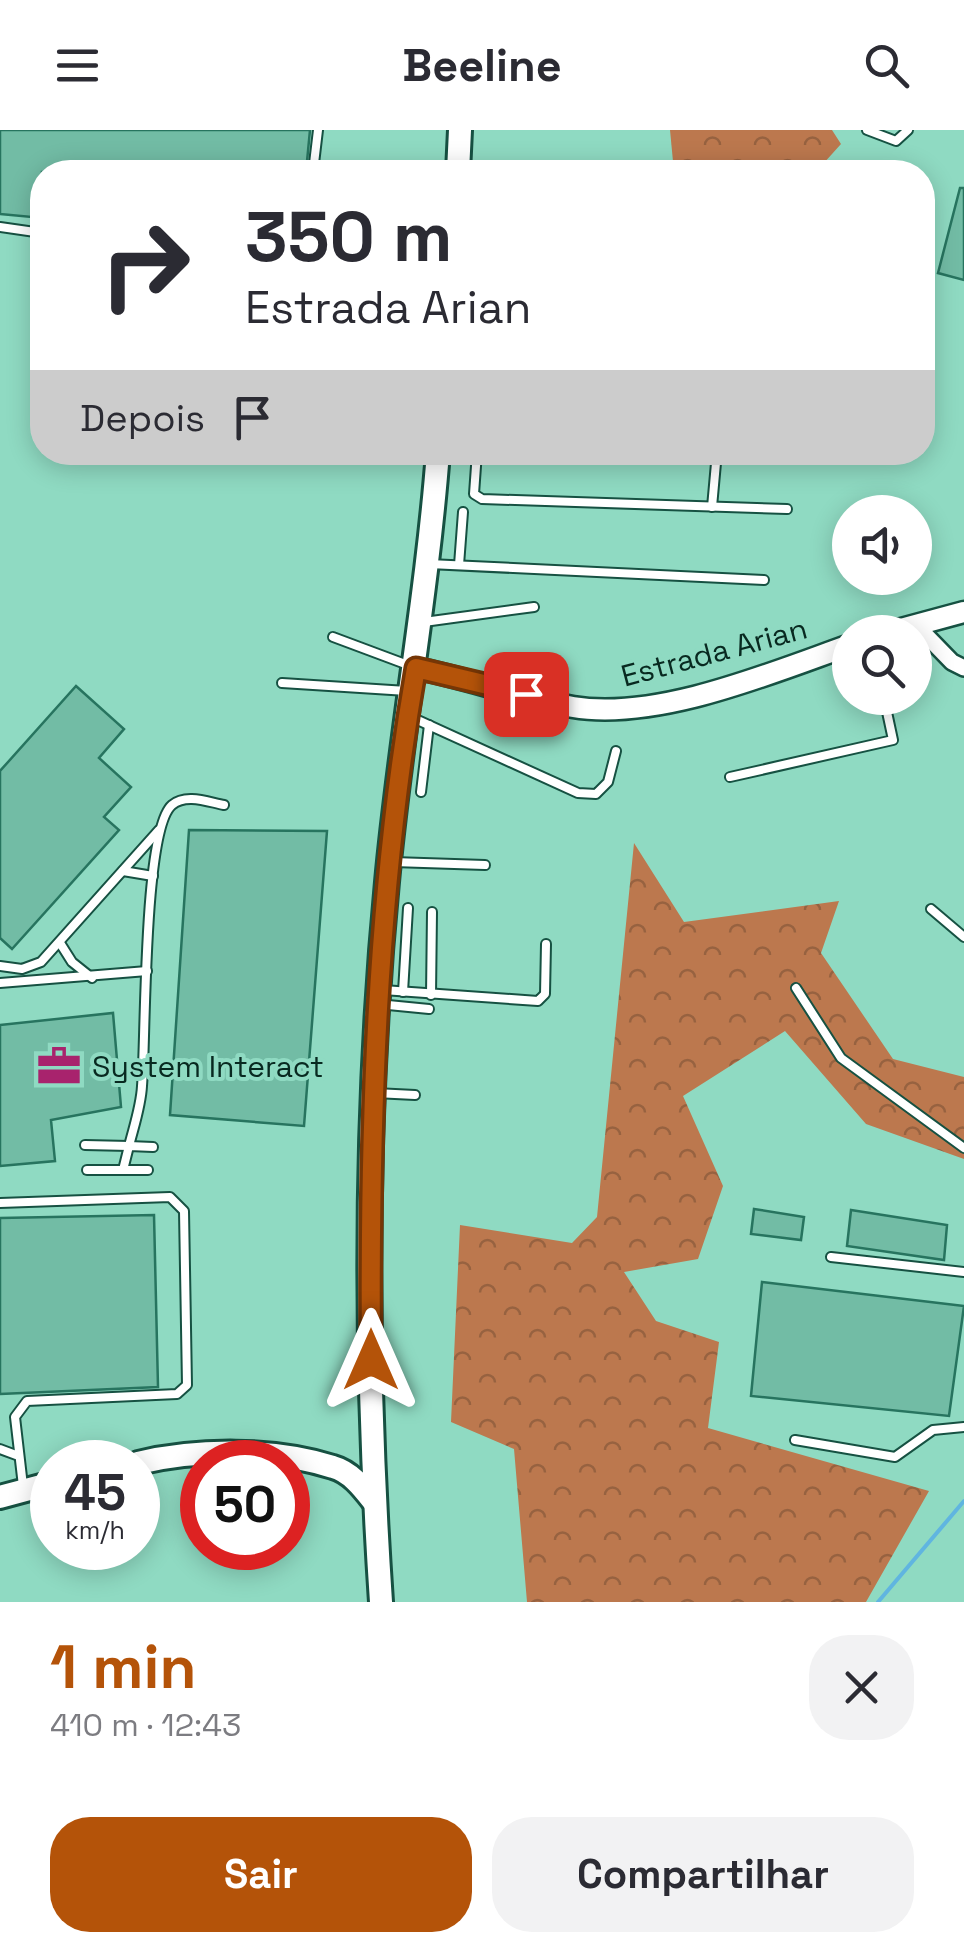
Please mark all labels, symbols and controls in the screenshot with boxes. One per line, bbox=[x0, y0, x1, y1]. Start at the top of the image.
text: Beeline bbox=[402, 37, 562, 94]
icon: menu bbox=[50, 38, 105, 93]
icon: search bbox=[859, 38, 914, 93]
text: 350 m bbox=[245, 192, 452, 281]
icon: right bbox=[80, 200, 210, 330]
text: Estrada Arian bbox=[245, 279, 531, 336]
icon: arrive bbox=[225, 390, 280, 445]
text: Depois bbox=[80, 394, 205, 442]
map controls bbox=[832, 495, 932, 715]
button: sound bbox=[832, 495, 932, 595]
street label: Estrada Arian bbox=[617, 608, 811, 696]
button: search bbox=[832, 615, 932, 715]
pin bbox=[484, 652, 569, 737]
icon: arrive bbox=[499, 667, 554, 722]
office icon: System Interact bbox=[35, 1042, 83, 1090]
place label: System Interact bbox=[92, 1047, 324, 1086]
position arrow bbox=[319, 1308, 423, 1412]
speed limit sign: 50 bbox=[180, 1440, 310, 1570]
text: 45 bbox=[64, 1461, 126, 1525]
text: km/h bbox=[65, 1514, 125, 1546]
text: 1 min bbox=[50, 1629, 197, 1706]
button: close bbox=[809, 1635, 914, 1740]
text: 410 m · 12:43 bbox=[50, 1705, 241, 1745]
button: Sair bbox=[50, 1817, 472, 1932]
button: Compartilhar bbox=[492, 1817, 914, 1932]

